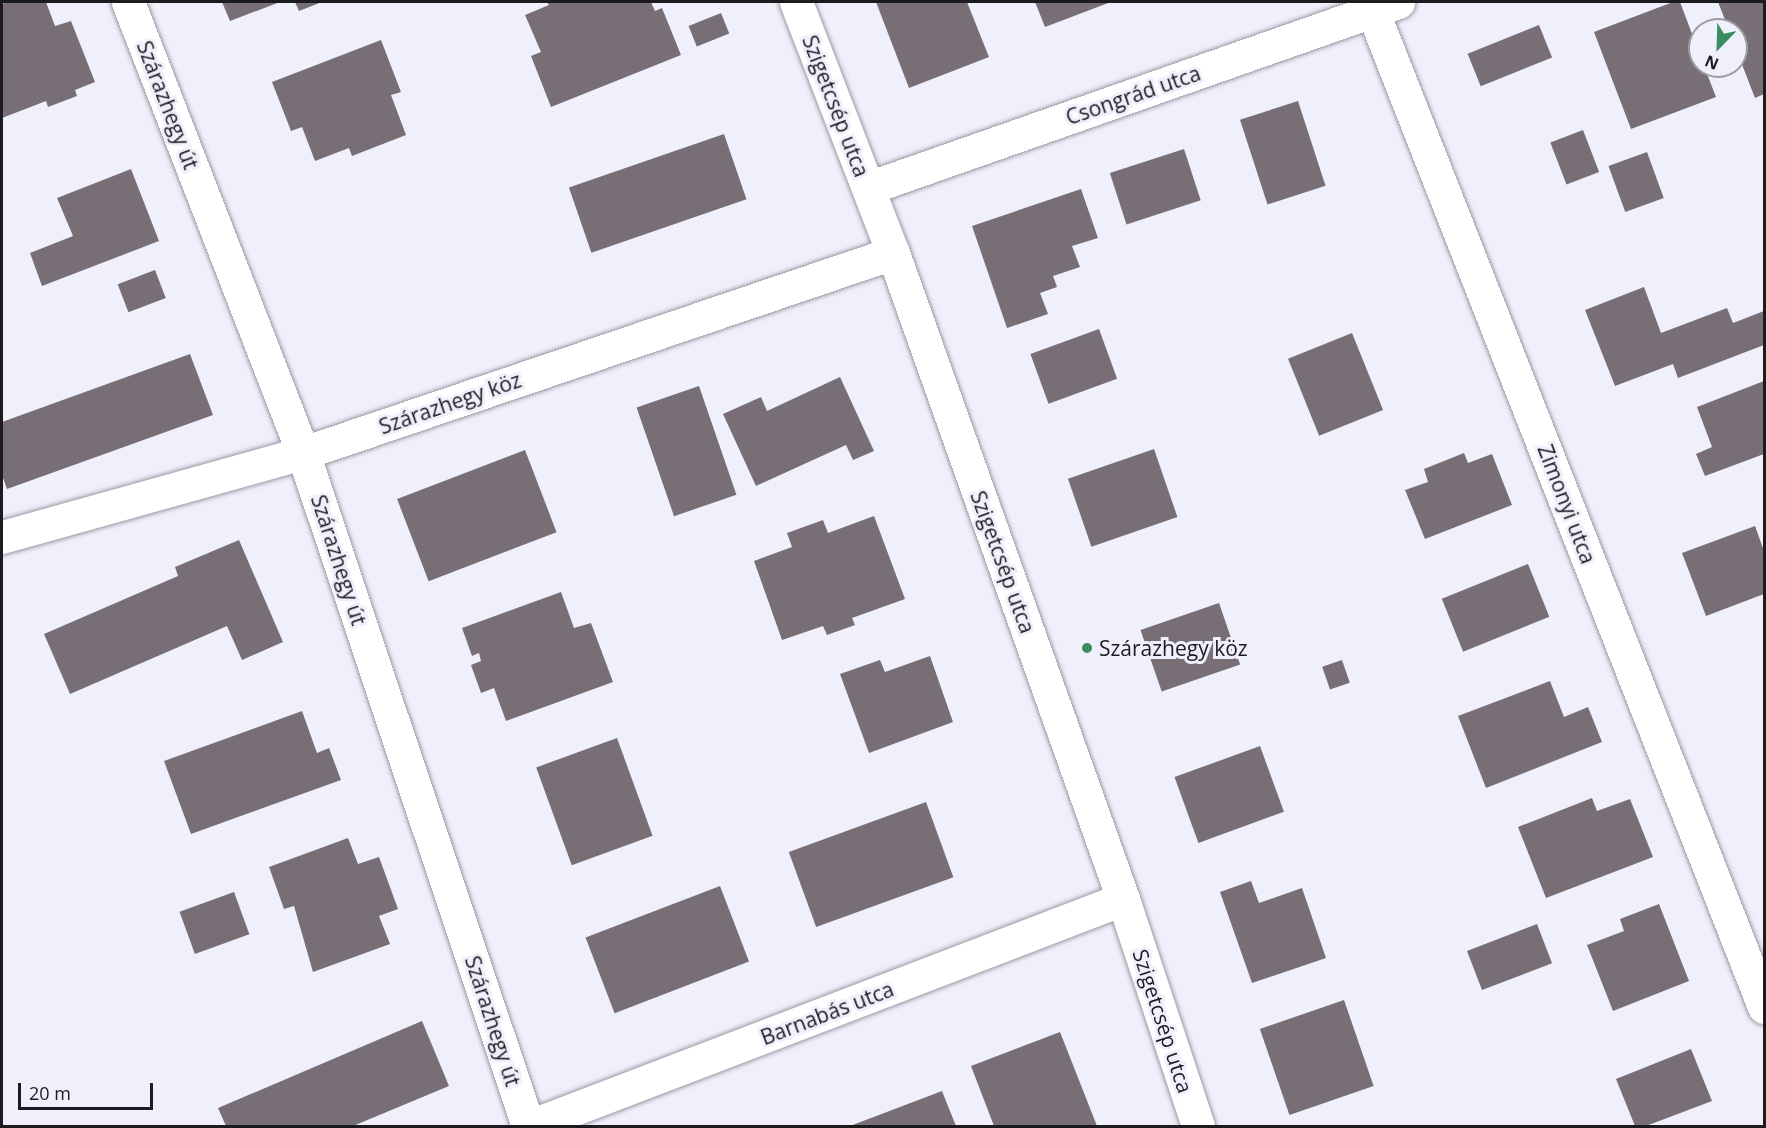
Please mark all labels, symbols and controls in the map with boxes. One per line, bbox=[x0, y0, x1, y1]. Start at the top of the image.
north arrow bbox=[1688, 18, 1748, 78]
street label: Szigetcsép utca bbox=[797, 32, 875, 180]
street label: Szárazhegy út bbox=[132, 37, 204, 173]
text: N bbox=[1701, 50, 1722, 75]
street label: Csongrád utca bbox=[1062, 60, 1204, 130]
street label: Szárazhegy köz bbox=[376, 367, 524, 439]
street label: Zimonyi utca bbox=[1533, 441, 1601, 567]
street label: Szigetcsép utca bbox=[966, 487, 1040, 637]
street label: Szárazhegy út bbox=[306, 492, 372, 628]
place label: Szárazhegy köz bbox=[1099, 635, 1248, 661]
marker: Szárazhegy köz bbox=[1080, 641, 1094, 655]
street label: Szigetcsép utca bbox=[1128, 946, 1198, 1096]
street label: Szárazhegy út bbox=[460, 953, 526, 1089]
street label: Barnabás utca bbox=[757, 976, 897, 1050]
scale bar bbox=[21, 1071, 156, 1109]
text: 20 m bbox=[29, 1081, 71, 1105]

